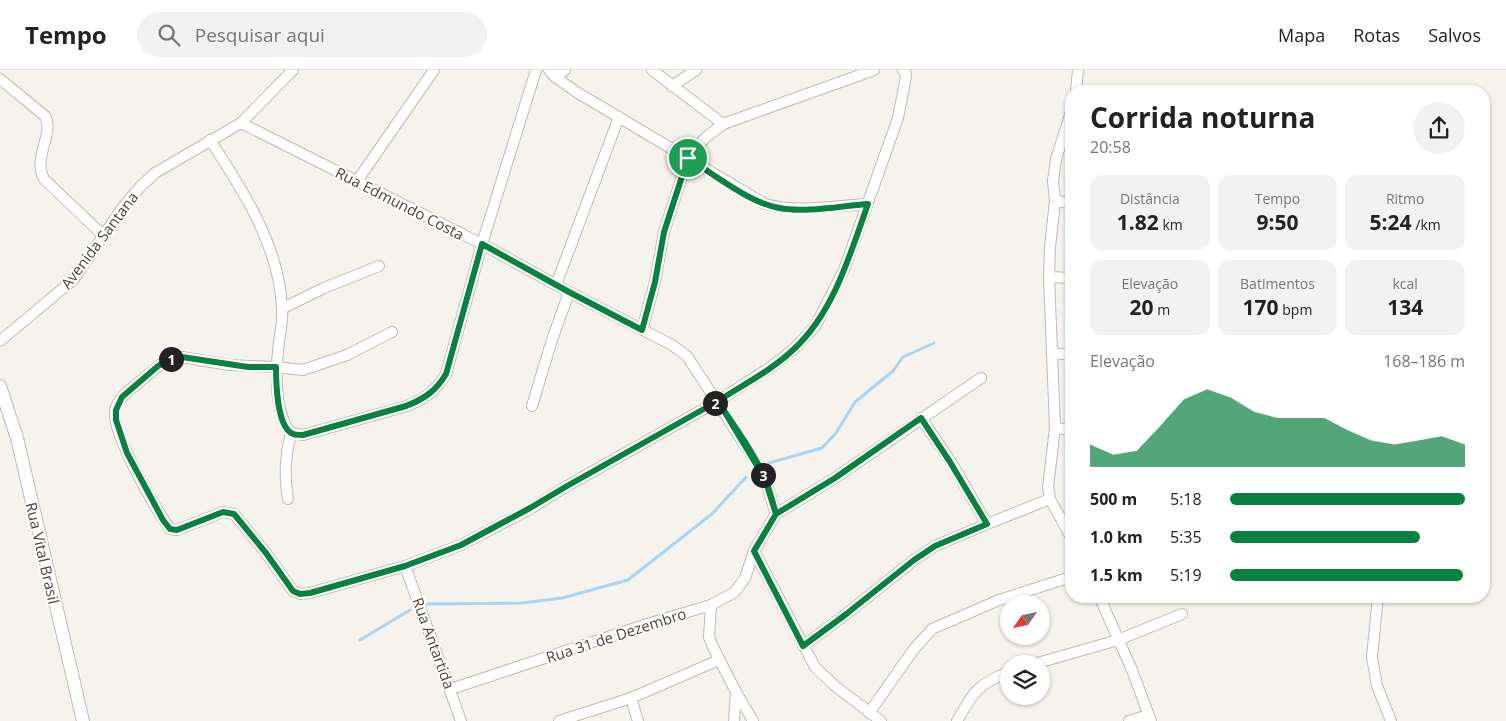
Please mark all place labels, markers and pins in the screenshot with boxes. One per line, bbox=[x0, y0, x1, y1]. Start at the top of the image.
pin bbox=[667, 137, 709, 179]
pin: 1 bbox=[158, 346, 184, 372]
pin: 2 bbox=[702, 390, 728, 416]
pin: 3 bbox=[750, 462, 776, 488]

